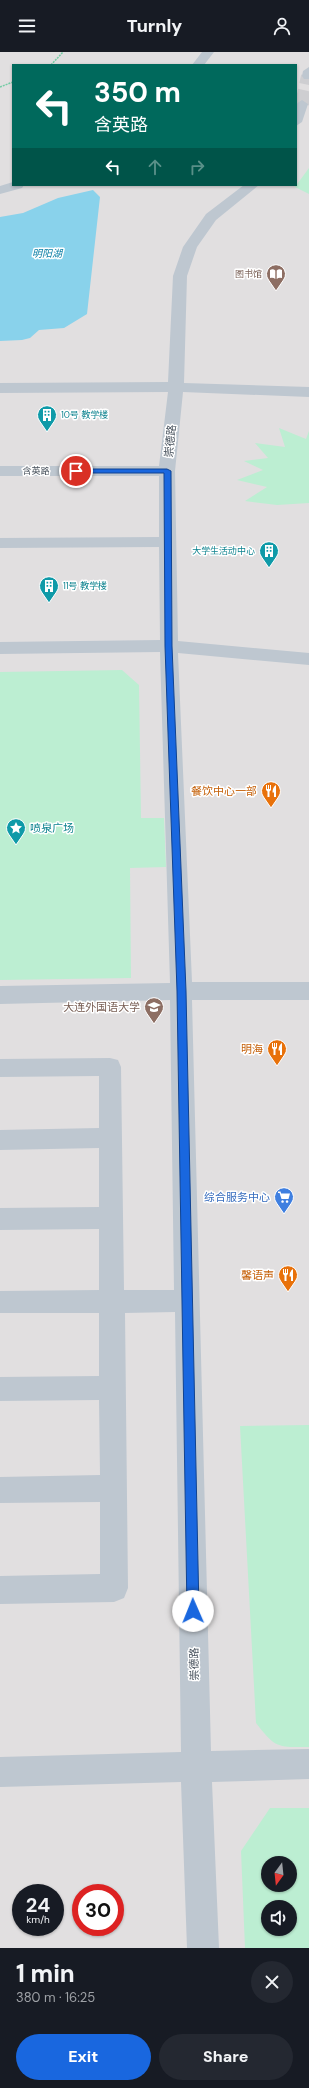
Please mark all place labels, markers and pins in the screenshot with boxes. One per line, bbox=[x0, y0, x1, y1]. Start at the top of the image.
library icon: 图书馆 bbox=[265, 263, 287, 291]
place label: 图书馆 bbox=[235, 268, 262, 280]
building icon: 10号 教学楼 bbox=[36, 404, 58, 432]
place label: 10号 教学楼 bbox=[61, 409, 108, 421]
pin bbox=[59, 454, 93, 488]
building icon: 大学生活动中心 bbox=[258, 540, 280, 568]
place label: 大学生活动中心 bbox=[192, 545, 255, 557]
building icon: 11号 教学楼 bbox=[38, 575, 60, 603]
place label: 11号 教学楼 bbox=[63, 580, 107, 592]
restaurant icon: 餐饮中心一部 bbox=[260, 780, 282, 808]
place label: 餐饮中心一部 bbox=[191, 784, 257, 798]
place icon: 喷泉广场 bbox=[5, 817, 27, 845]
place label: 喷泉广场 bbox=[30, 821, 74, 835]
school or university icon: 大连外国语大学 bbox=[143, 996, 165, 1024]
place label: 大连外国语大学 bbox=[63, 1000, 140, 1014]
restaurant icon: 明海 bbox=[266, 1038, 288, 1066]
place label: 明海 bbox=[241, 1042, 263, 1056]
supermarket icon: 综合服务中心 bbox=[273, 1186, 295, 1214]
place label: 综合服务中心 bbox=[204, 1190, 270, 1204]
restaurant icon: 馨语声 bbox=[277, 1264, 299, 1292]
place label: 馨语声 bbox=[241, 1268, 274, 1282]

